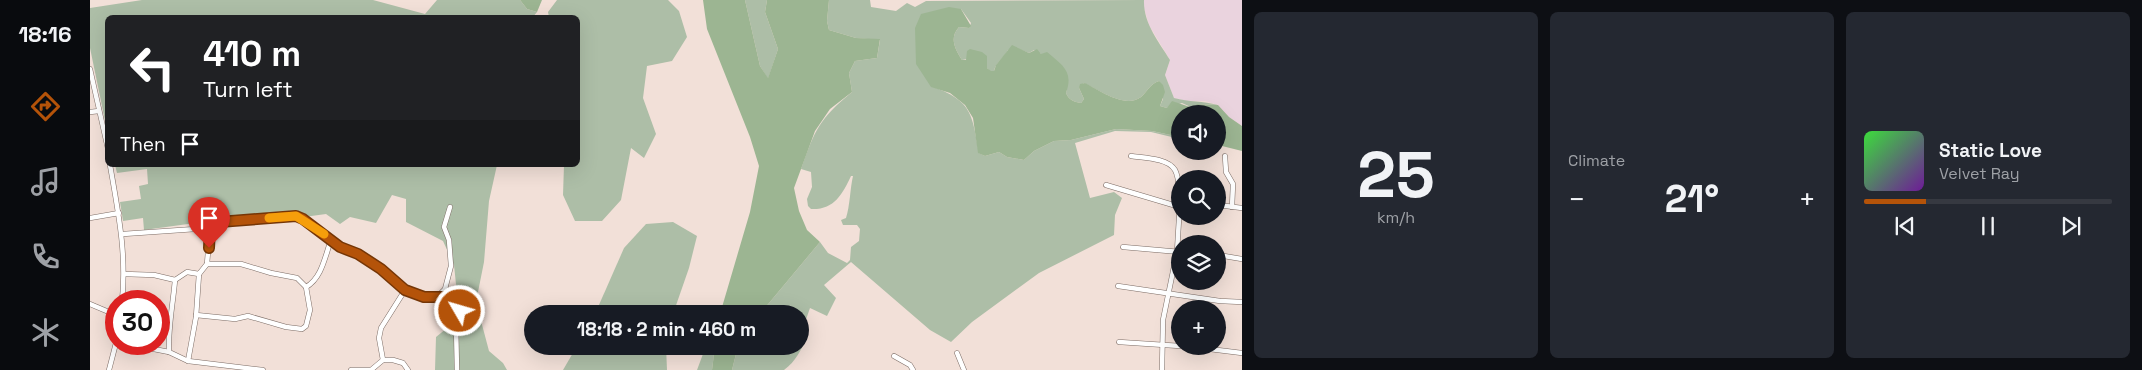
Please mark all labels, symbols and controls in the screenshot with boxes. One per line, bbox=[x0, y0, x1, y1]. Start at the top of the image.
text: 18:16 bbox=[18, 20, 72, 48]
text: 410 m bbox=[203, 32, 301, 76]
icon: left bbox=[120, 35, 185, 100]
text: Turn left bbox=[203, 75, 293, 103]
icon: directions bbox=[28, 89, 63, 124]
map controls bbox=[1171, 105, 1226, 355]
button: sound bbox=[1171, 105, 1226, 160]
icon: arrive bbox=[176, 130, 204, 158]
text: Then bbox=[120, 132, 166, 157]
text: 25 bbox=[1357, 133, 1435, 216]
text: Static Love bbox=[1939, 138, 2042, 163]
text: Climate bbox=[1568, 150, 1625, 171]
text: Velvet Ray bbox=[1939, 163, 2020, 184]
icon: music bbox=[28, 164, 63, 199]
button: search bbox=[1171, 170, 1226, 225]
text: 21° bbox=[1665, 175, 1719, 223]
text: − bbox=[1568, 181, 1585, 217]
text: + bbox=[1799, 181, 1816, 217]
pin bbox=[188, 197, 230, 248]
icon: arrive bbox=[195, 204, 223, 232]
text: km/h bbox=[1377, 207, 1415, 228]
icon: previous bbox=[1891, 212, 1919, 240]
icon: pause bbox=[1974, 212, 2002, 240]
icon: next bbox=[2057, 212, 2085, 240]
button: layers bbox=[1171, 235, 1226, 290]
icon: phone bbox=[28, 239, 63, 274]
position arrow bbox=[433, 284, 485, 336]
speed limit sign: 30 bbox=[105, 290, 170, 355]
button: + bbox=[1171, 300, 1226, 355]
icon: climate bbox=[28, 315, 63, 350]
text: 18:18 · 2 min · 460 m bbox=[577, 317, 756, 342]

